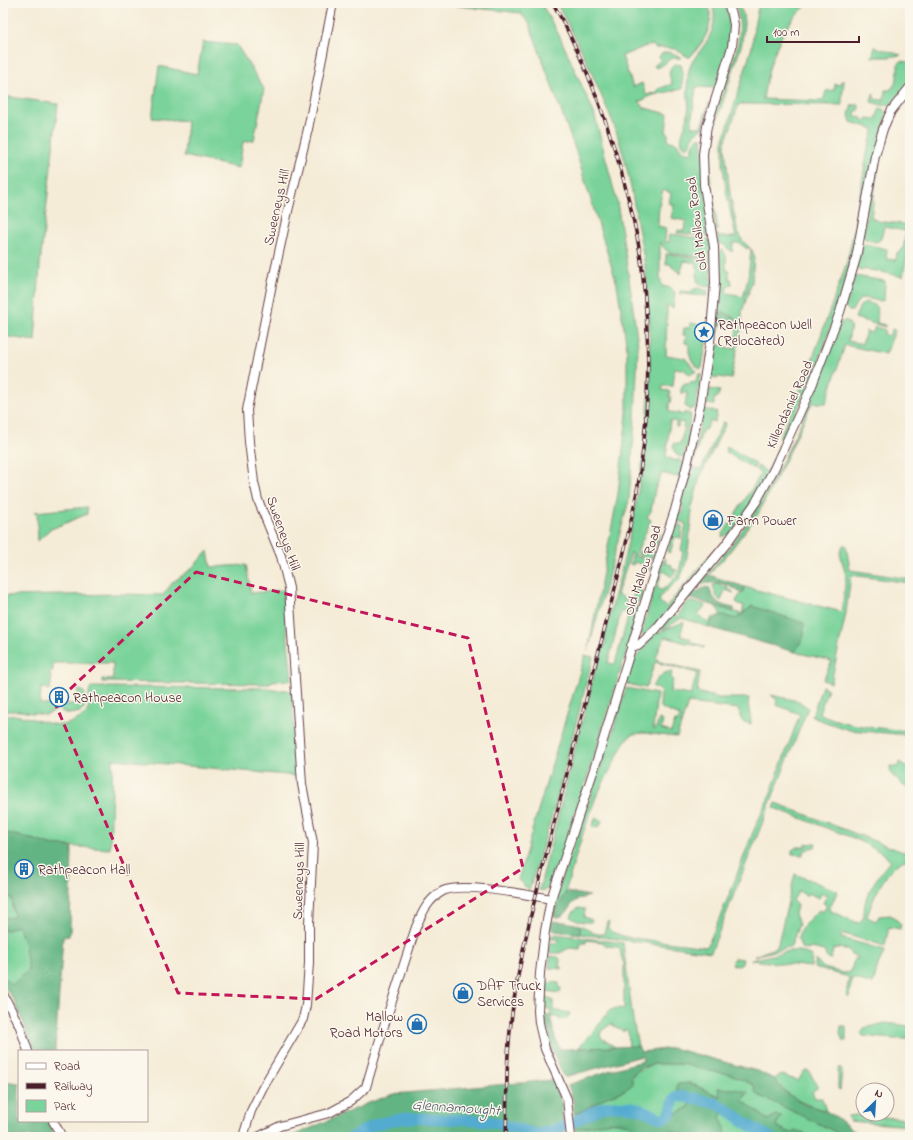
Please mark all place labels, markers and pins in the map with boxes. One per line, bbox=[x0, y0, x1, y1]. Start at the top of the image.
place label: Rathpeacon Well (Relocated) bbox=[718, 315, 812, 352]
place icon: Rathpeacon Well (Relocated) bbox=[693, 321, 715, 343]
shop icon: Farm Power bbox=[702, 509, 724, 531]
place label: Farm Power bbox=[726, 511, 797, 532]
building icon: Rathpeacon House bbox=[48, 686, 70, 708]
place label: Rathpeacon House bbox=[73, 688, 183, 709]
building icon: Rathpeacon Hall bbox=[13, 858, 35, 880]
place label: Rathpeacon Hall bbox=[38, 860, 130, 881]
place label: DAF Truck Services bbox=[476, 976, 542, 1013]
shop icon: DAF Truck Services bbox=[452, 982, 474, 1004]
place label: Mallow Road Motors bbox=[330, 1007, 403, 1044]
shop icon: Mallow Road Motors bbox=[406, 1013, 428, 1035]

